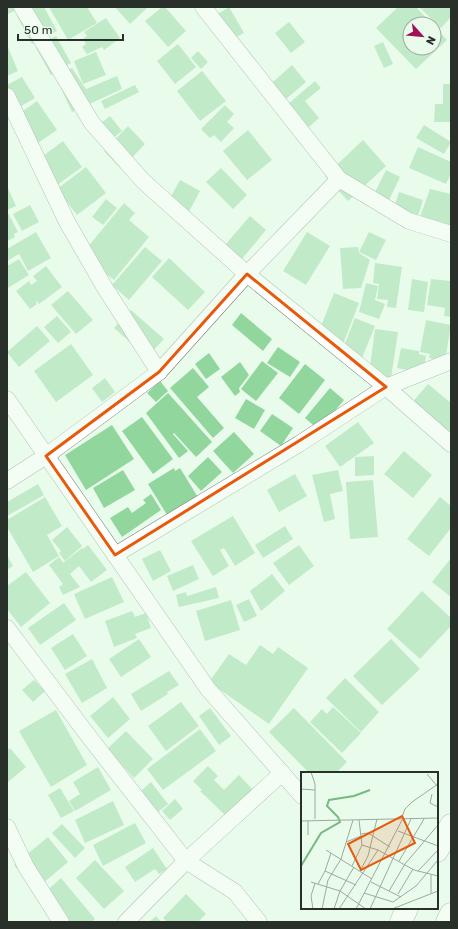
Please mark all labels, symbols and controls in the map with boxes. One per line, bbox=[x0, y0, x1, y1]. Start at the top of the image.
scale bar bbox=[18, 16, 123, 42]
north arrow bbox=[402, 16, 442, 56]
text: 50 m bbox=[24, 23, 52, 37]
text: N bbox=[423, 34, 438, 47]
inset map bbox=[301, 772, 438, 909]

